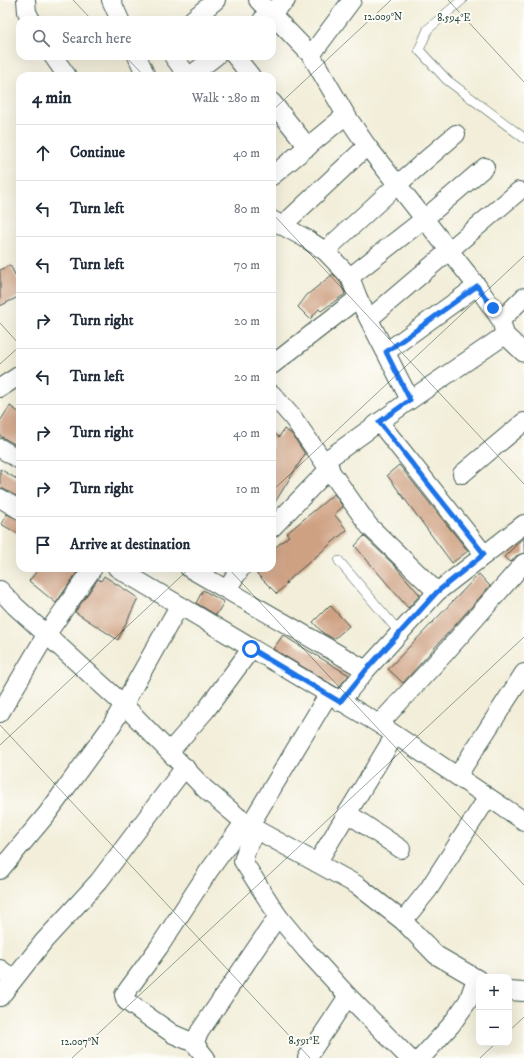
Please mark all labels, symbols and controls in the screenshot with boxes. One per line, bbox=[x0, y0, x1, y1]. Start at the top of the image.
text: 12.009°N bbox=[364, 11, 402, 23]
text: 8.594°E bbox=[437, 12, 471, 24]
search box bbox=[16, 16, 276, 60]
icon: search bbox=[30, 27, 52, 49]
text: Search here bbox=[62, 29, 131, 48]
text: 4 min bbox=[32, 87, 71, 109]
text: Walk · 280 m bbox=[192, 90, 260, 106]
icon: ahead bbox=[32, 142, 54, 164]
text: Continue bbox=[70, 143, 125, 162]
text: 40 m bbox=[233, 145, 260, 161]
icon: left bbox=[32, 198, 54, 220]
text: Turn left bbox=[70, 199, 124, 218]
text: 80 m bbox=[234, 201, 260, 217]
icon: left bbox=[32, 254, 54, 276]
text: Turn left bbox=[70, 255, 124, 274]
text: 70 m bbox=[234, 257, 260, 273]
route end bbox=[484, 299, 502, 317]
icon: right bbox=[32, 310, 54, 332]
text: Turn right bbox=[70, 311, 133, 330]
text: 20 m bbox=[234, 313, 260, 329]
icon: left bbox=[32, 366, 54, 388]
text: Turn left bbox=[70, 367, 124, 386]
text: 20 m bbox=[234, 369, 260, 385]
icon: right bbox=[32, 422, 54, 444]
text: Turn right bbox=[70, 423, 133, 442]
text: 40 m bbox=[233, 425, 260, 441]
icon: right bbox=[32, 478, 54, 500]
text: Turn right bbox=[70, 479, 133, 498]
text: 10 m bbox=[236, 481, 260, 497]
icon: arrive bbox=[32, 534, 54, 556]
text: Arrive at destination bbox=[70, 535, 190, 554]
route start bbox=[242, 640, 260, 658]
map controls bbox=[476, 974, 512, 1046]
button: + bbox=[476, 974, 512, 1010]
button: − bbox=[476, 1010, 512, 1046]
text: 8.591°E bbox=[288, 1035, 320, 1047]
text: 12.007°N bbox=[61, 1036, 99, 1048]

